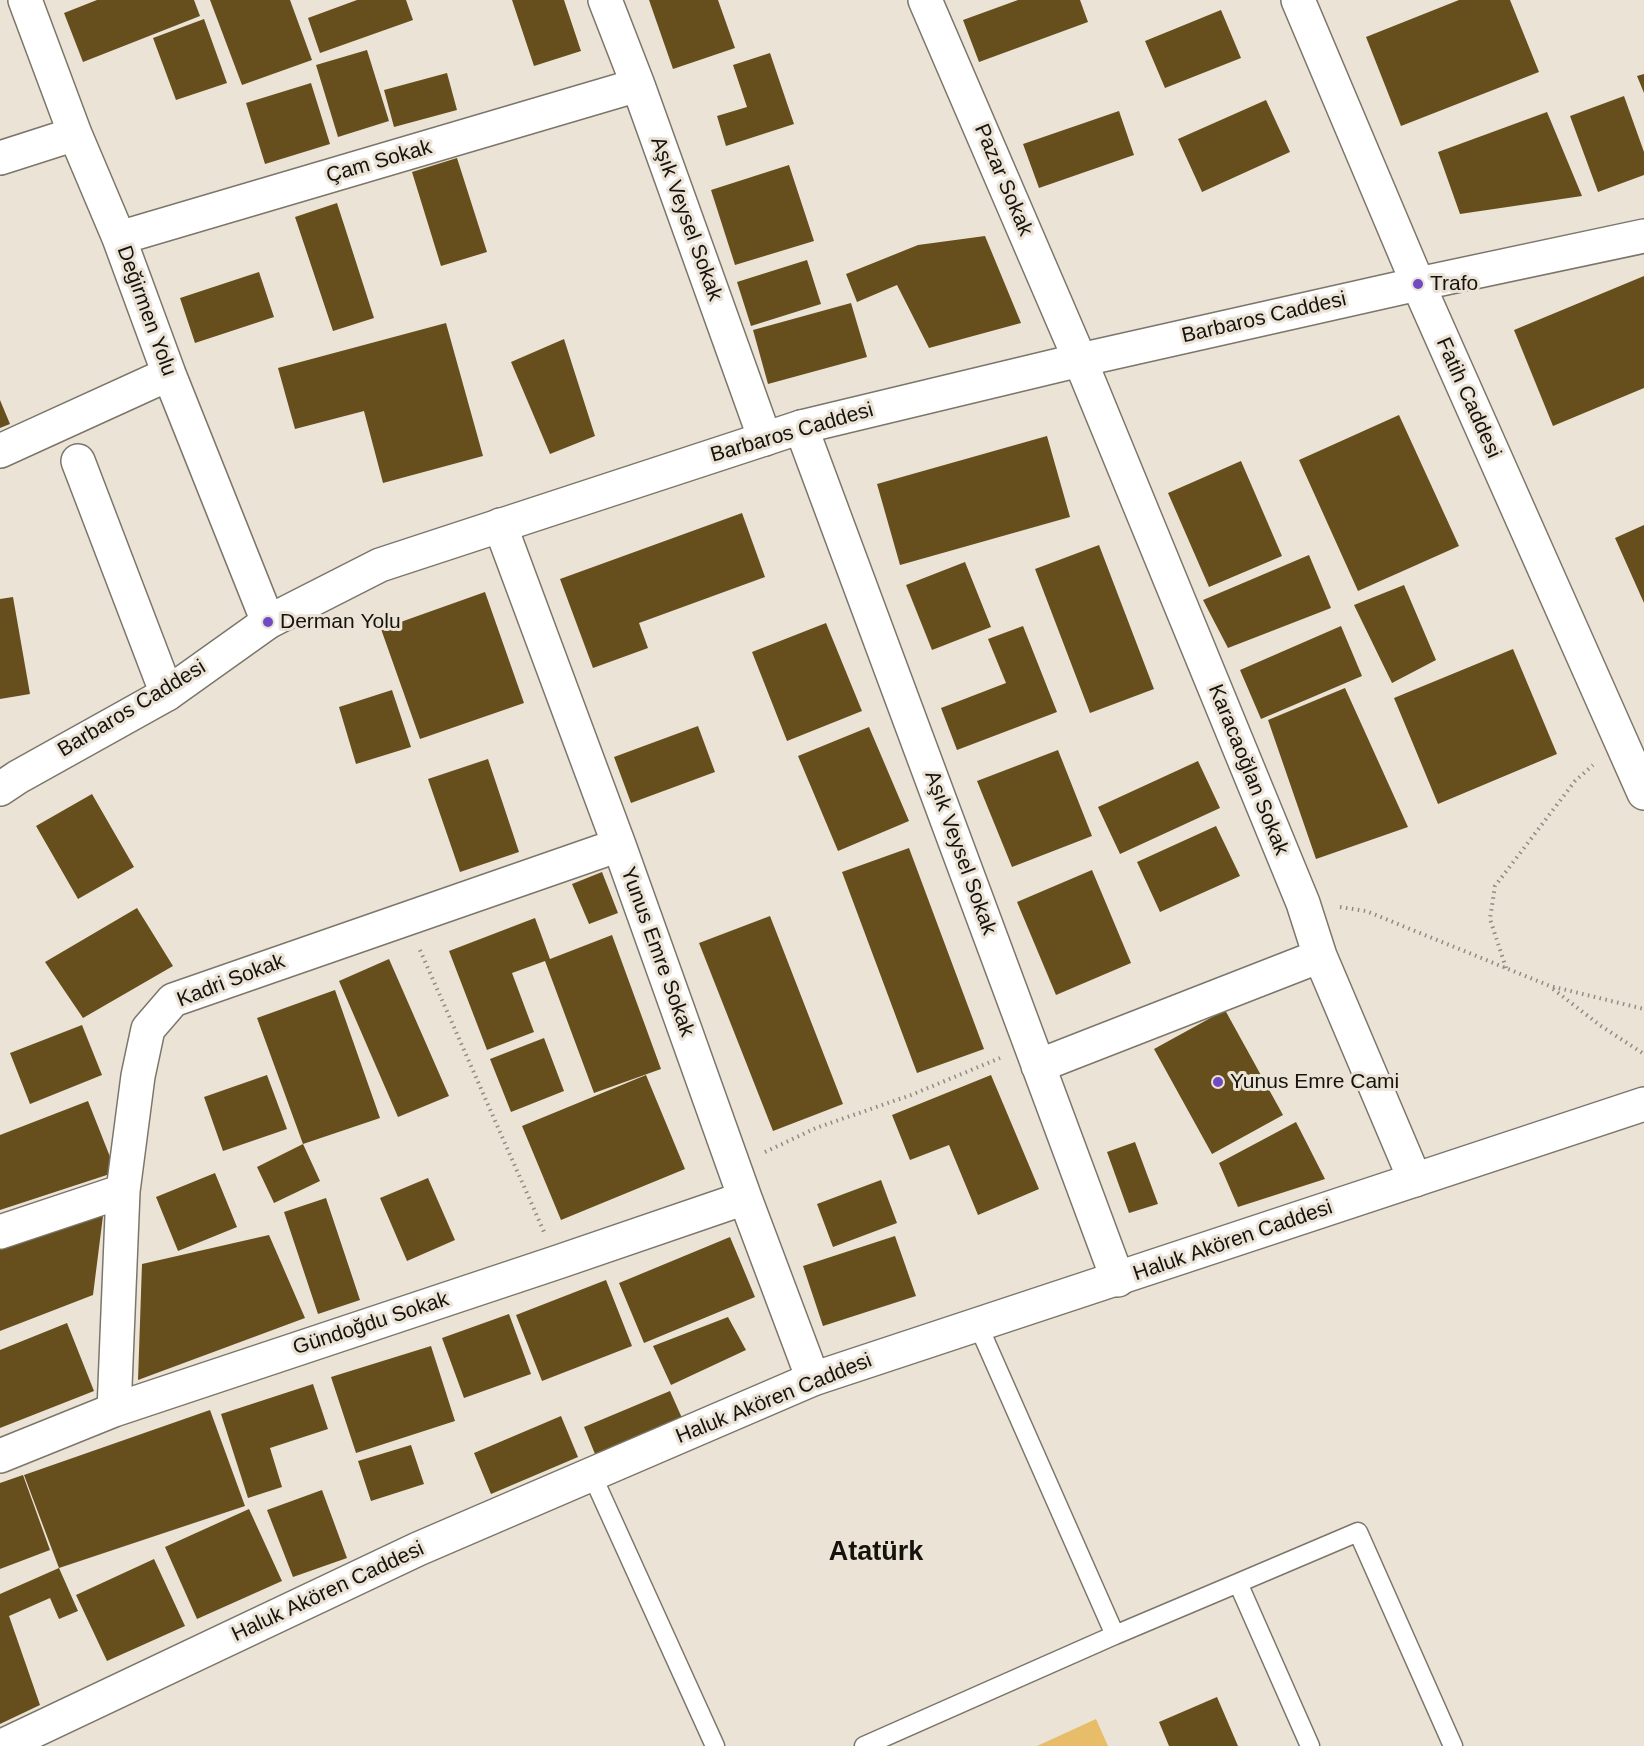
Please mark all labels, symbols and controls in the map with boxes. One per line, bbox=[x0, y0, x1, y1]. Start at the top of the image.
street label: Pazar Sokak bbox=[968, 120, 1038, 240]
street label: Aşık Veysel Sokak bbox=[645, 134, 727, 304]
street label: Çam Sokak bbox=[323, 135, 435, 189]
street label: Değirmen Yolu bbox=[111, 242, 181, 380]
place label: Trafo bbox=[1430, 271, 1478, 297]
marker: Trafo bbox=[1411, 277, 1425, 291]
street label: Barbaros Caddesi bbox=[1179, 287, 1349, 349]
street label: Fatih Caddesi bbox=[1430, 334, 1506, 462]
street label: Barbaros Caddesi bbox=[708, 398, 876, 468]
place label: Derman Yolu bbox=[280, 609, 401, 635]
marker: Derman Yolu bbox=[261, 615, 275, 629]
street label: Barbaros Caddesi bbox=[53, 655, 211, 763]
street label: Karacaoğlan Sokak bbox=[1202, 681, 1294, 859]
street label: Aşık Veysel Sokak bbox=[919, 768, 1001, 938]
street label: Yunus Emre Sokak bbox=[615, 864, 699, 1040]
street label: Kadri Sokak bbox=[174, 949, 288, 1013]
place label: Yunus Emre Cami bbox=[1230, 1069, 1399, 1095]
marker: Yunus Emre Cami bbox=[1211, 1075, 1225, 1089]
street label: Haluk Akören Caddesi bbox=[1130, 1195, 1336, 1287]
street label: Gündoğdu Sokak bbox=[290, 1287, 452, 1361]
street label: Haluk Akören Caddesi bbox=[672, 1348, 876, 1450]
street label: Haluk Akören Caddesi bbox=[228, 1536, 428, 1648]
district label: Atatürk bbox=[829, 1537, 923, 1569]

